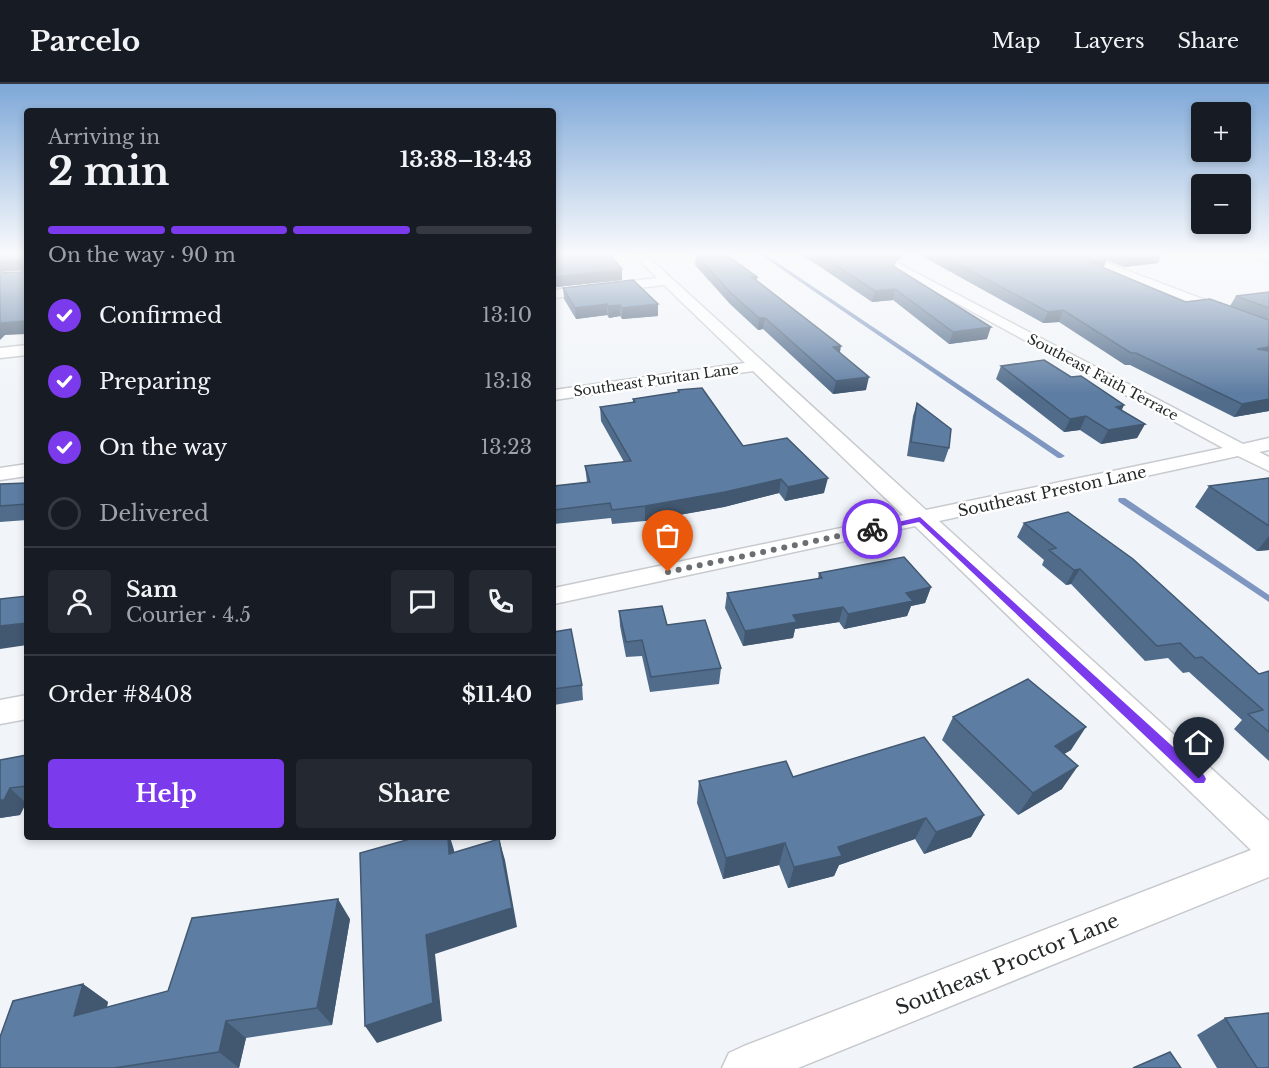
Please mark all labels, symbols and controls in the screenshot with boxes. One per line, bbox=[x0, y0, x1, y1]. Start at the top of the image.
text: Parcelo bbox=[30, 24, 140, 59]
text: Map bbox=[992, 28, 1041, 54]
text: Layers bbox=[1074, 28, 1145, 54]
text: Share bbox=[1178, 28, 1239, 54]
map controls bbox=[1191, 102, 1251, 234]
button: + bbox=[1191, 102, 1251, 162]
text: Arriving in bbox=[48, 125, 160, 149]
text: 13:38–13:43 bbox=[400, 146, 532, 173]
text: 2 min bbox=[48, 147, 169, 196]
button: − bbox=[1191, 174, 1251, 234]
text: On the way · 90 m bbox=[48, 243, 236, 267]
icon: check bbox=[48, 299, 81, 332]
text: Confirmed bbox=[99, 302, 222, 329]
text: 13:10 bbox=[482, 303, 532, 327]
street label: Southeast Faith Terrace bbox=[1024, 330, 1182, 424]
street label: Southeast Puritan Lane bbox=[572, 359, 740, 401]
icon: check bbox=[48, 365, 81, 398]
text: Preparing bbox=[99, 368, 210, 395]
text: 13:18 bbox=[484, 369, 532, 393]
icon: check bbox=[48, 431, 81, 464]
text: On the way bbox=[99, 434, 227, 461]
text: 13:23 bbox=[480, 435, 532, 459]
street label: Southeast Preston Lane bbox=[956, 461, 1148, 521]
courier bbox=[842, 499, 902, 559]
text: Delivered bbox=[99, 500, 209, 527]
pin bbox=[642, 510, 693, 572]
icon: bike bbox=[856, 513, 889, 546]
icon: bag bbox=[651, 519, 684, 552]
button: person bbox=[48, 570, 111, 633]
button: chat bbox=[391, 570, 454, 633]
button: phone bbox=[469, 570, 532, 633]
text: Sam bbox=[126, 576, 178, 603]
text: Courier · 4.5 bbox=[126, 603, 251, 627]
text: Order #8408 bbox=[48, 681, 193, 708]
text: $11.40 bbox=[462, 681, 532, 708]
pin bbox=[1173, 717, 1224, 779]
icon: home bbox=[1182, 726, 1215, 759]
button: Help bbox=[48, 759, 284, 828]
button: Share bbox=[296, 759, 532, 828]
street label: Southeast Proctor Lane bbox=[892, 908, 1122, 1020]

